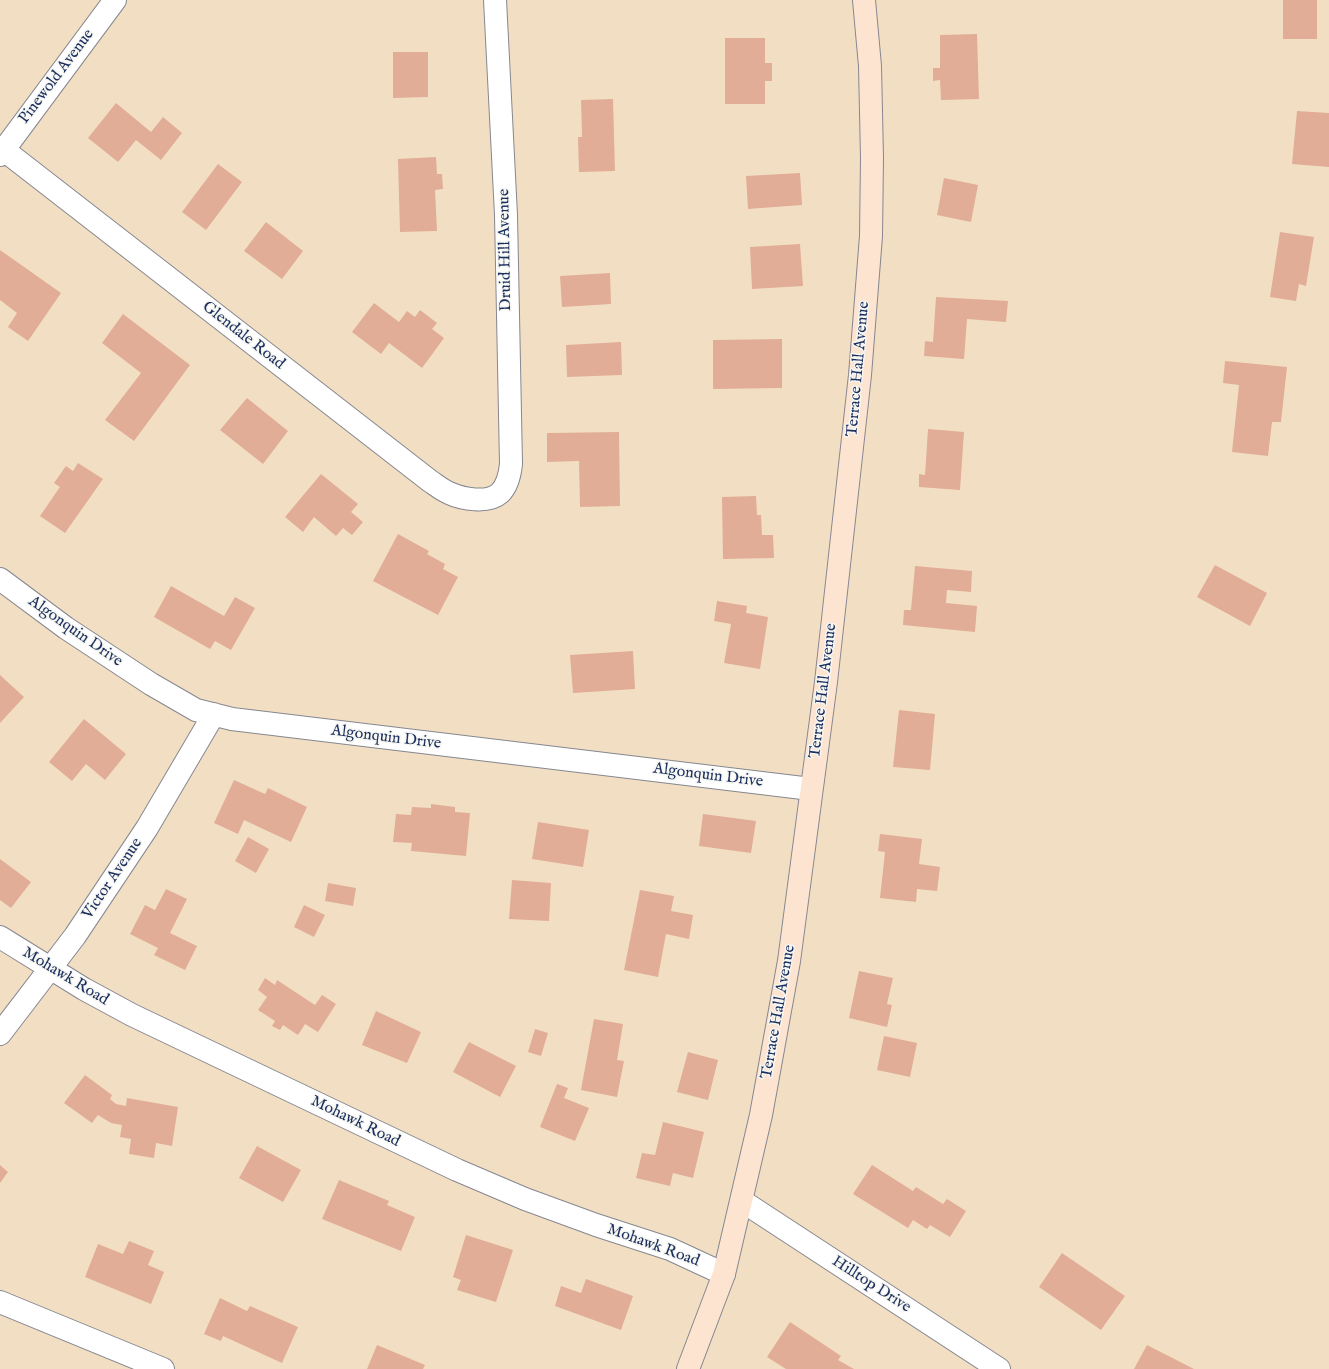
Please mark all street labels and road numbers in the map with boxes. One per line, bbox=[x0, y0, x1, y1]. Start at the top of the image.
street label: Pinewold Avenue bbox=[15, 26, 99, 128]
street label: Druid Hill Avenue bbox=[495, 189, 517, 311]
street label: Glendale Road bbox=[198, 298, 288, 374]
street label: Terrace Hall Avenue bbox=[844, 301, 874, 437]
street label: Algonquin Drive bbox=[24, 592, 126, 672]
street label: Terrace Hall Avenue bbox=[806, 622, 842, 760]
street label: Algonquin Drive bbox=[330, 722, 442, 754]
street label: Algonquin Drive bbox=[652, 760, 764, 792]
street label: Victor Avenue bbox=[79, 835, 147, 923]
street label: Terrace Hall Avenue bbox=[758, 943, 800, 1081]
street label: Mohawk Road bbox=[18, 944, 112, 1010]
street label: Mohawk Road bbox=[307, 1092, 403, 1152]
street label: Mohawk Road bbox=[604, 1220, 702, 1272]
street label: Hilltop Drive bbox=[828, 1252, 914, 1318]

